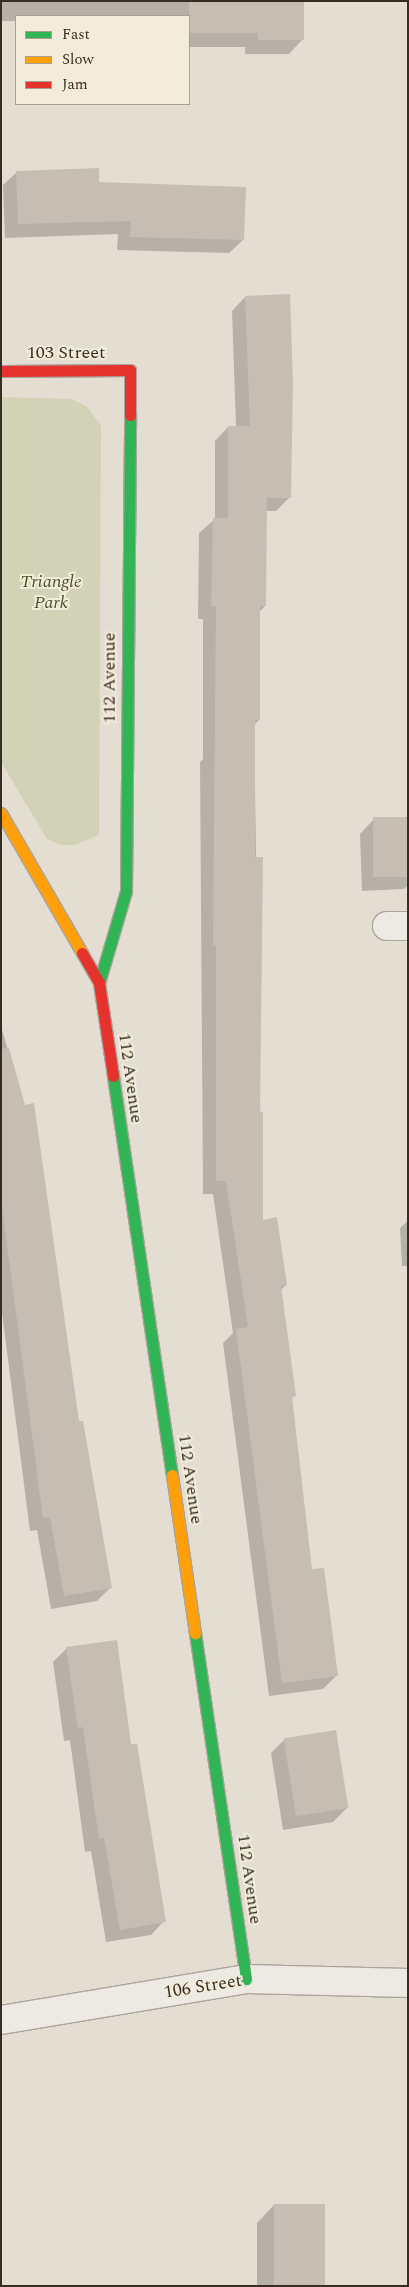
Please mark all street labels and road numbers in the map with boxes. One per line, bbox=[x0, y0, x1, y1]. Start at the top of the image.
street label: 103 Street bbox=[27, 342, 105, 364]
street label: 112 Avenue bbox=[99, 633, 121, 723]
street label: 112 Avenue bbox=[113, 1031, 147, 1125]
street label: 112 Avenue bbox=[173, 1432, 207, 1526]
street label: 112 Avenue bbox=[232, 1832, 266, 1926]
street label: 106 Street bbox=[162, 1970, 244, 2004]

